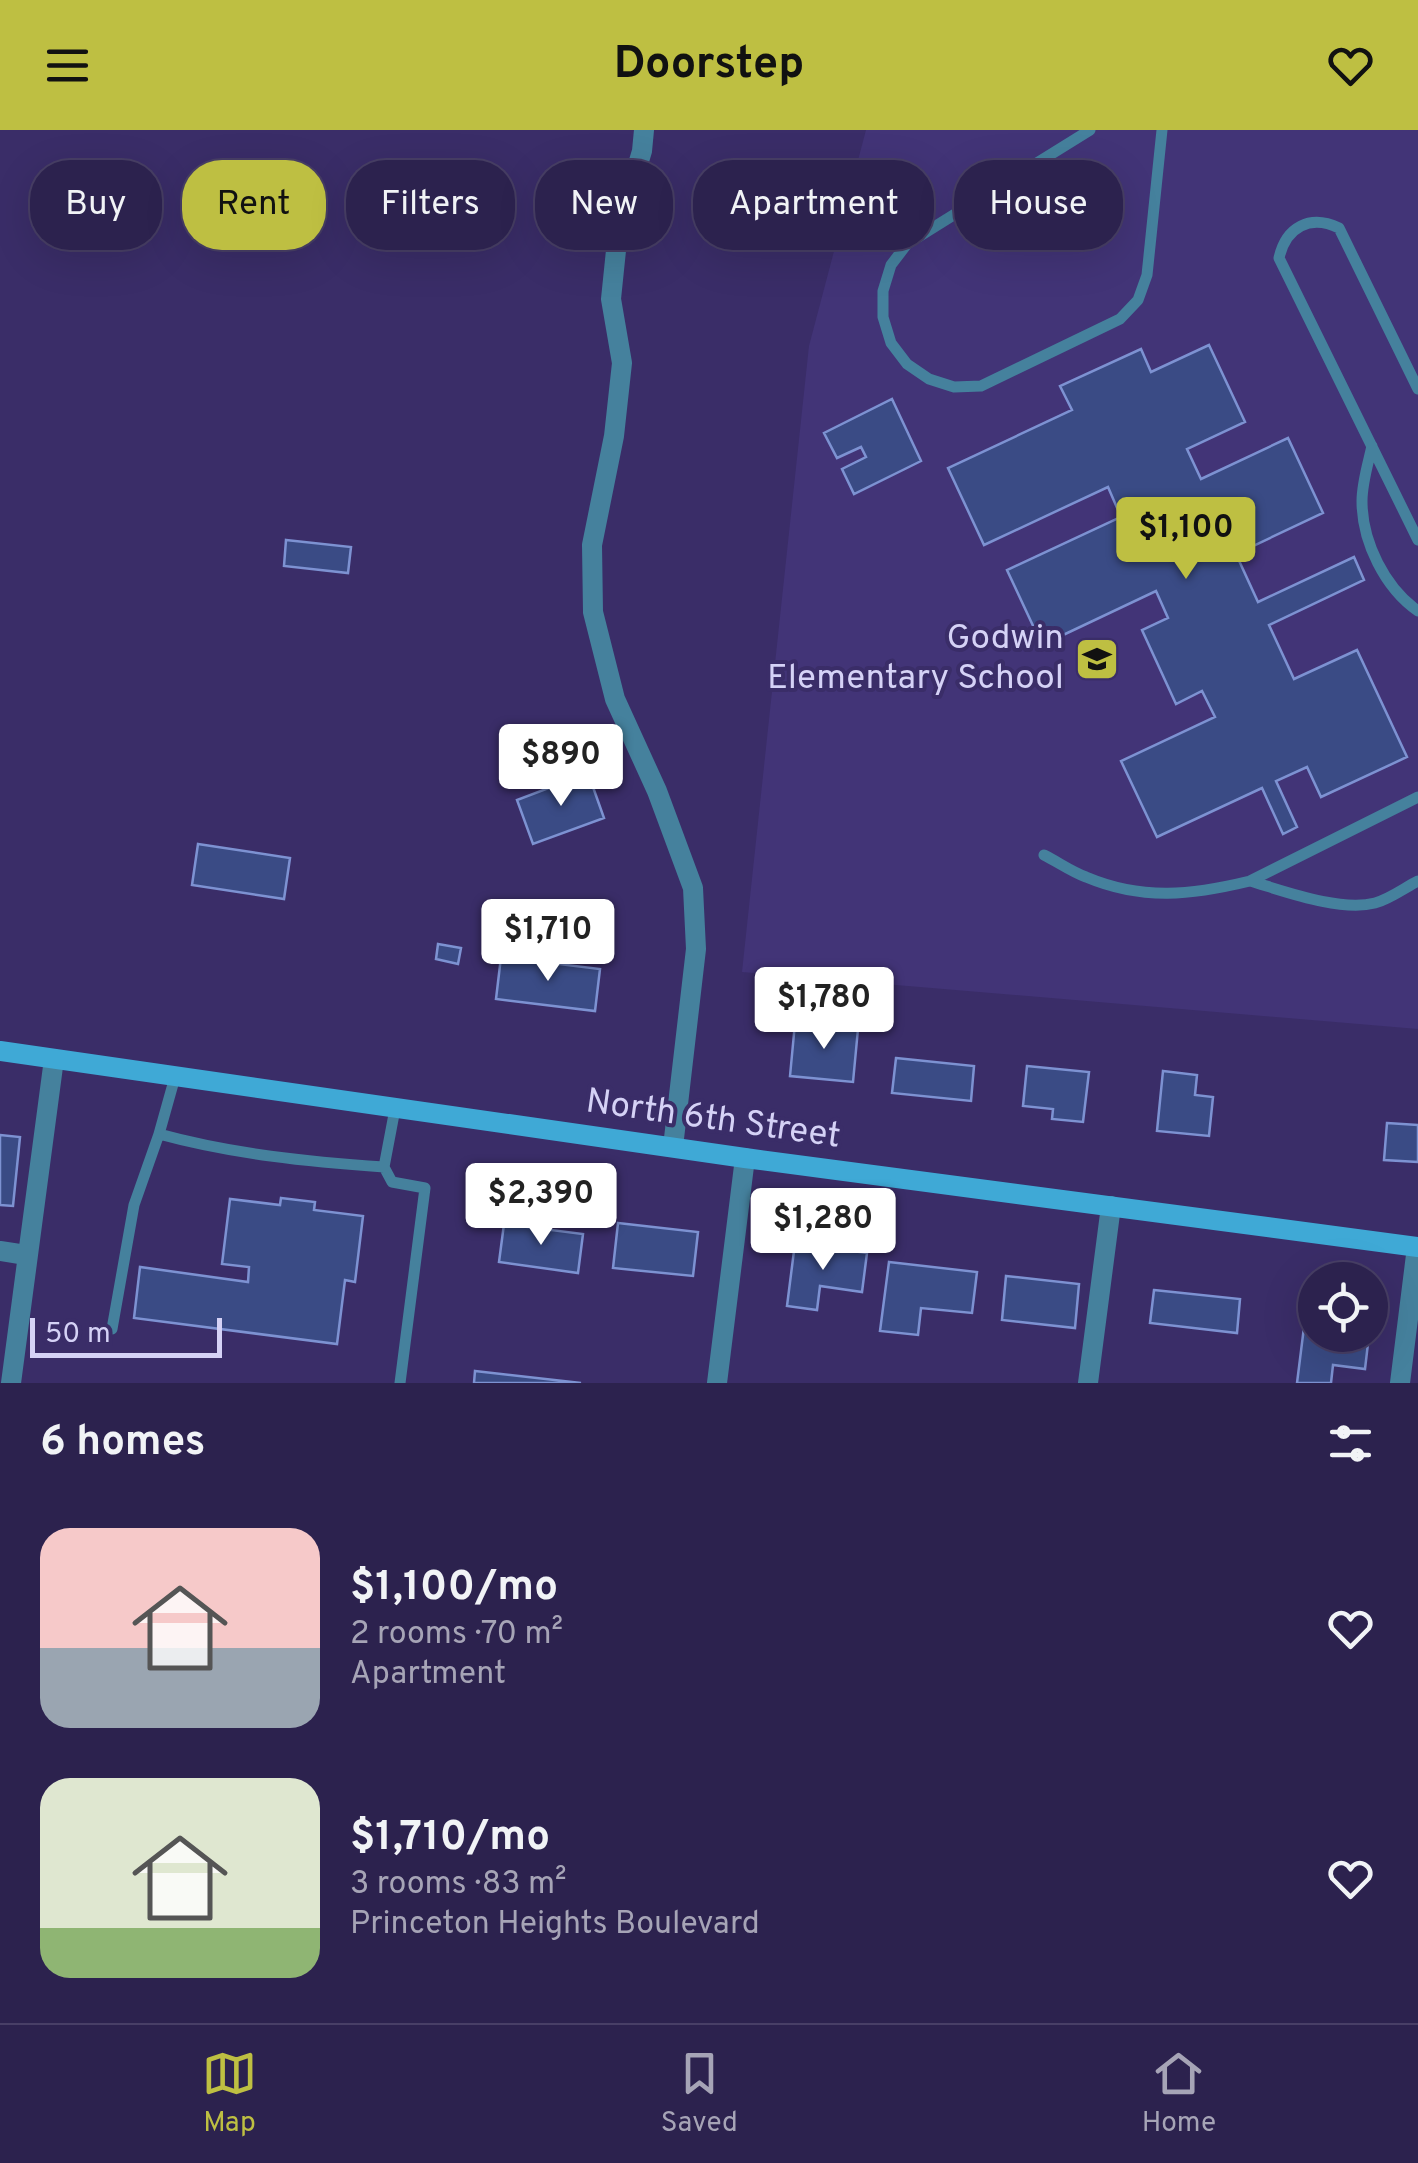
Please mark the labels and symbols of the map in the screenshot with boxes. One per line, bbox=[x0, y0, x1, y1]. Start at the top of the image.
pin: $1,100 bbox=[1105, 497, 1267, 582]
place label: Godwin Elementary School bbox=[767, 617, 1064, 701]
school or university icon: Godwin Elementary School bbox=[1074, 636, 1120, 682]
pin: $890 bbox=[502, 724, 620, 809]
pin: $1,710 bbox=[467, 899, 629, 984]
pin: $1,780 bbox=[743, 967, 905, 1052]
street label: North 6th Street bbox=[583, 1080, 843, 1160]
pin: $2,390 bbox=[460, 1163, 622, 1248]
pin: $1,280 bbox=[742, 1188, 904, 1273]
scale bar bbox=[30, 1313, 222, 1358]

